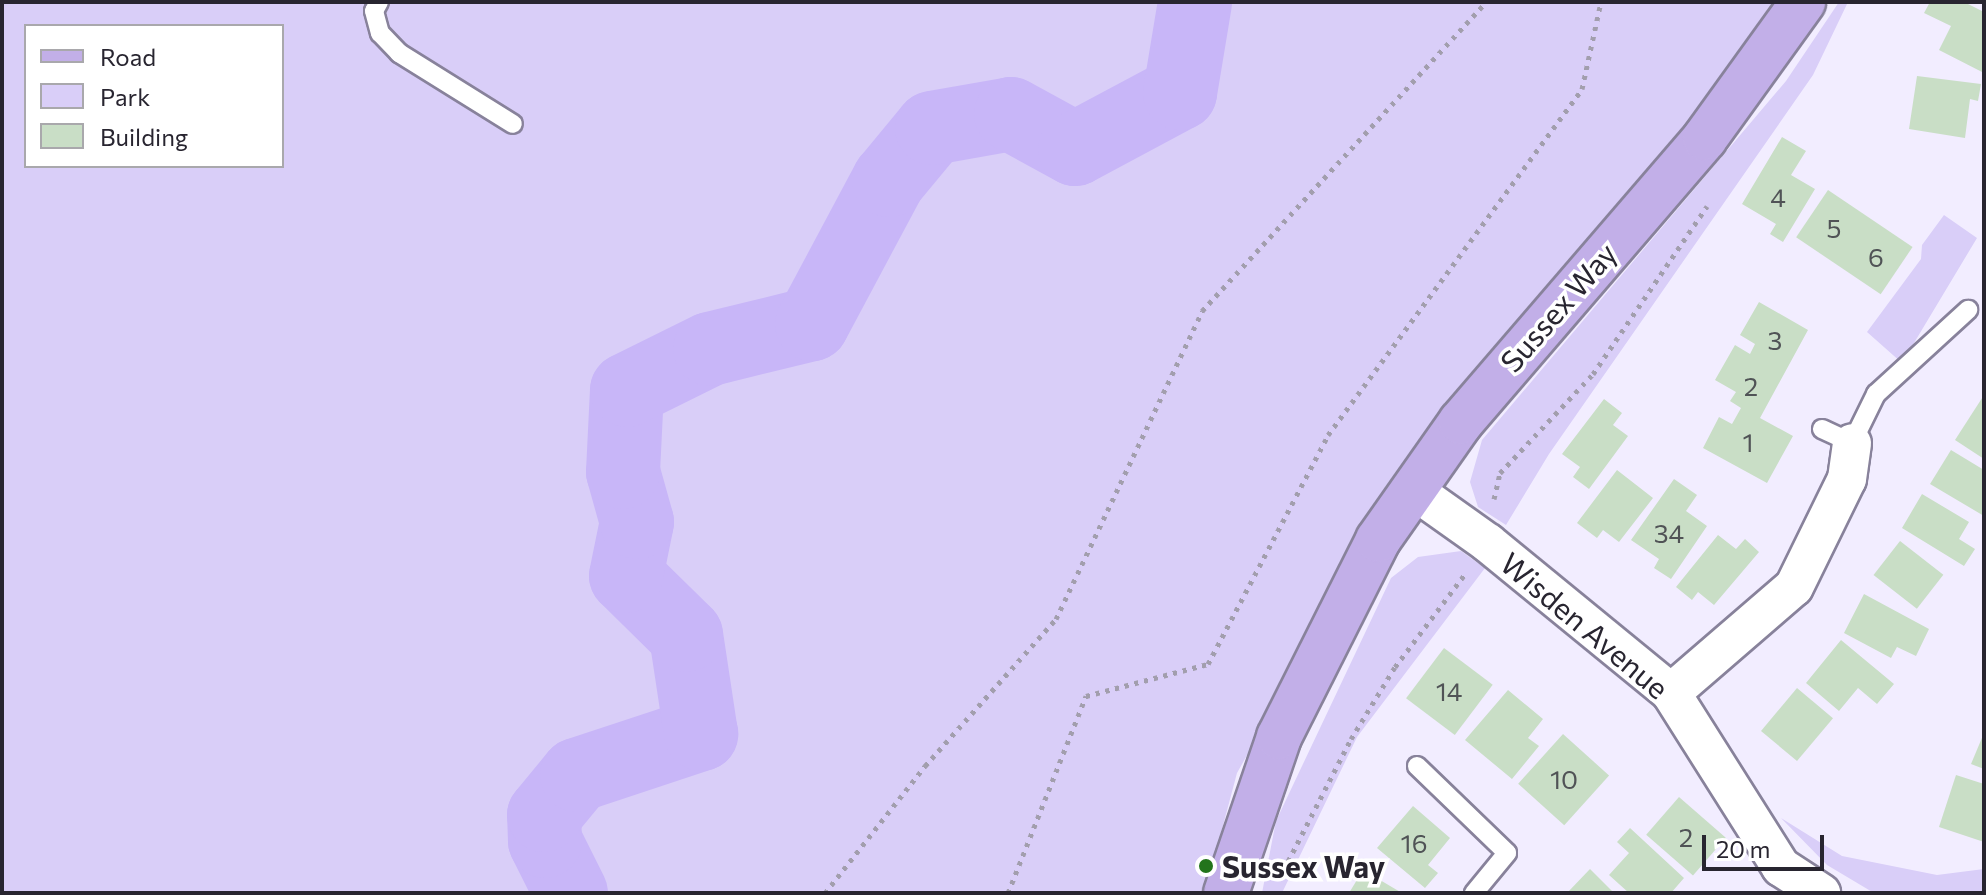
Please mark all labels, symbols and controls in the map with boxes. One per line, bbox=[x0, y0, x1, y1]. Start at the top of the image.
legend bbox=[24, 24, 284, 168]
text: Road bbox=[100, 42, 156, 71]
text: Park bbox=[100, 82, 150, 111]
text: Building bbox=[100, 122, 188, 151]
house number: 4 bbox=[1770, 181, 1786, 213]
house number: 5 bbox=[1827, 212, 1841, 244]
street label: Sussex Way bbox=[1492, 235, 1624, 379]
house number: 6 bbox=[1868, 241, 1884, 273]
house number: 3 bbox=[1768, 324, 1782, 356]
house number: 2 bbox=[1744, 370, 1758, 402]
house number: 1 bbox=[1742, 426, 1754, 458]
house number: 34 bbox=[1654, 517, 1684, 549]
street label: Wisden Avenue bbox=[1494, 544, 1676, 706]
house number: 14 bbox=[1436, 675, 1462, 707]
house number: 10 bbox=[1550, 763, 1578, 795]
scale bar bbox=[1706, 819, 1828, 869]
house number: 2 bbox=[1679, 821, 1693, 853]
house number: 16 bbox=[1401, 827, 1427, 859]
text: 20 m bbox=[1716, 834, 1770, 863]
place label: Sussex Way bbox=[1222, 848, 1385, 884]
marker: Sussex Way bbox=[1197, 857, 1215, 875]

